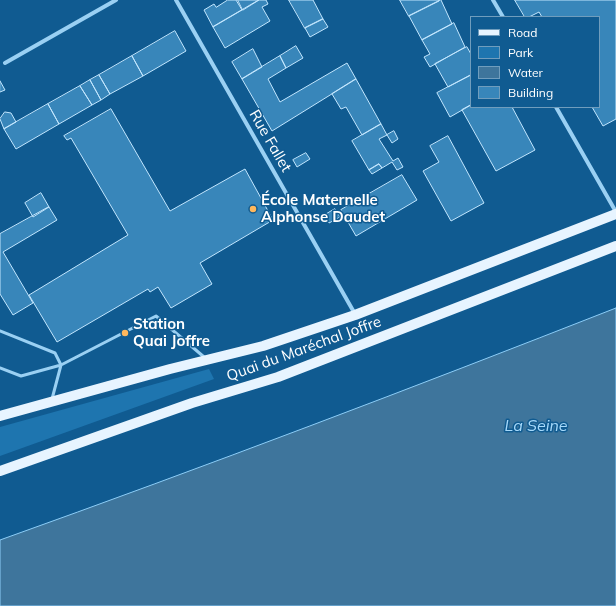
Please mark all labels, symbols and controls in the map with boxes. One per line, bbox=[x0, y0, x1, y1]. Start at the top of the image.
legend bbox=[470, 16, 600, 108]
text: Road bbox=[508, 25, 537, 40]
text: Park bbox=[508, 45, 533, 60]
text: Water bbox=[508, 65, 543, 80]
text: Building bbox=[508, 85, 553, 100]
street label: Rue Fallet bbox=[245, 107, 295, 175]
place label: École Maternelle Alphonse Daudet bbox=[261, 191, 385, 226]
marker: École Maternelle Alphonse Daudet bbox=[248, 204, 258, 214]
street label: Quai du Maréchal Joffre bbox=[224, 313, 384, 385]
place label: Station Quai Joffre bbox=[133, 315, 210, 350]
marker: Station Quai Joffre bbox=[120, 328, 130, 338]
water label: La Seine bbox=[504, 416, 568, 436]

